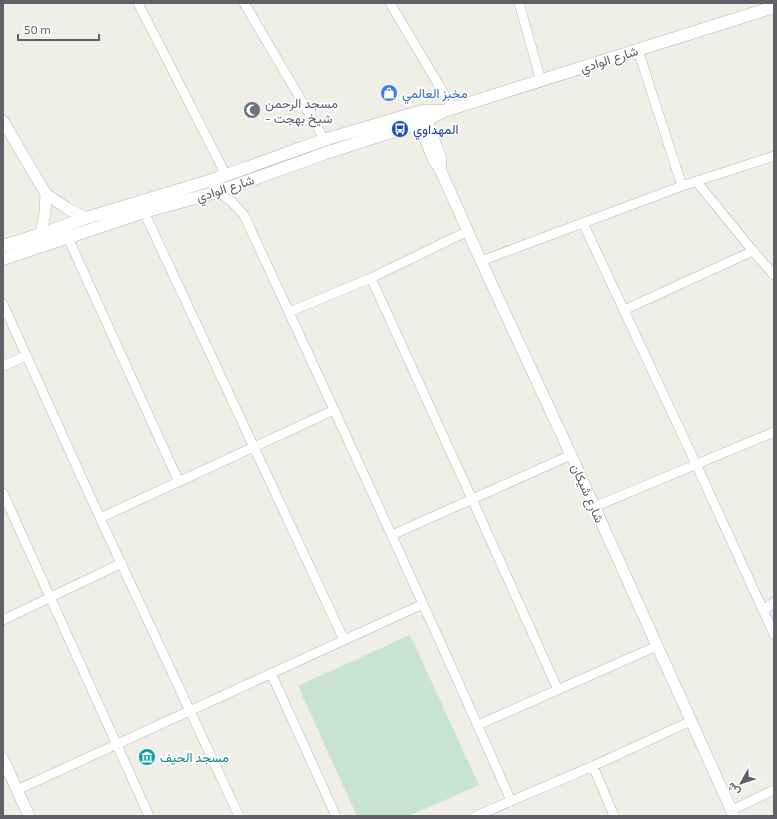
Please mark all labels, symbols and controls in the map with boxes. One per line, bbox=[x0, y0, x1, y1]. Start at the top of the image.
scale bar bbox=[18, 16, 99, 42]
text: 50 m bbox=[24, 22, 51, 36]
street label: شارع الوادي bbox=[578, 42, 641, 79]
shop icon: مخبز العالمي bbox=[379, 83, 399, 103]
place label: مخبز العالمي bbox=[402, 85, 468, 104]
place label: مسجد الرحمن - شيخ بهجت bbox=[265, 95, 338, 128]
mosque icon: مسجد الرحمن - شيخ بهجت bbox=[242, 100, 262, 120]
bus stop icon: المهداوي bbox=[390, 119, 410, 139]
place label: المهداوي bbox=[413, 121, 459, 140]
street label: شارع الوادي bbox=[194, 171, 257, 208]
street label: شارع شيكان bbox=[566, 461, 608, 526]
museum icon: مسجد الحيف bbox=[137, 747, 157, 767]
place label: مسجد الحيف bbox=[160, 749, 229, 765]
north arrow bbox=[721, 763, 761, 803]
text: ش bbox=[724, 780, 743, 799]

